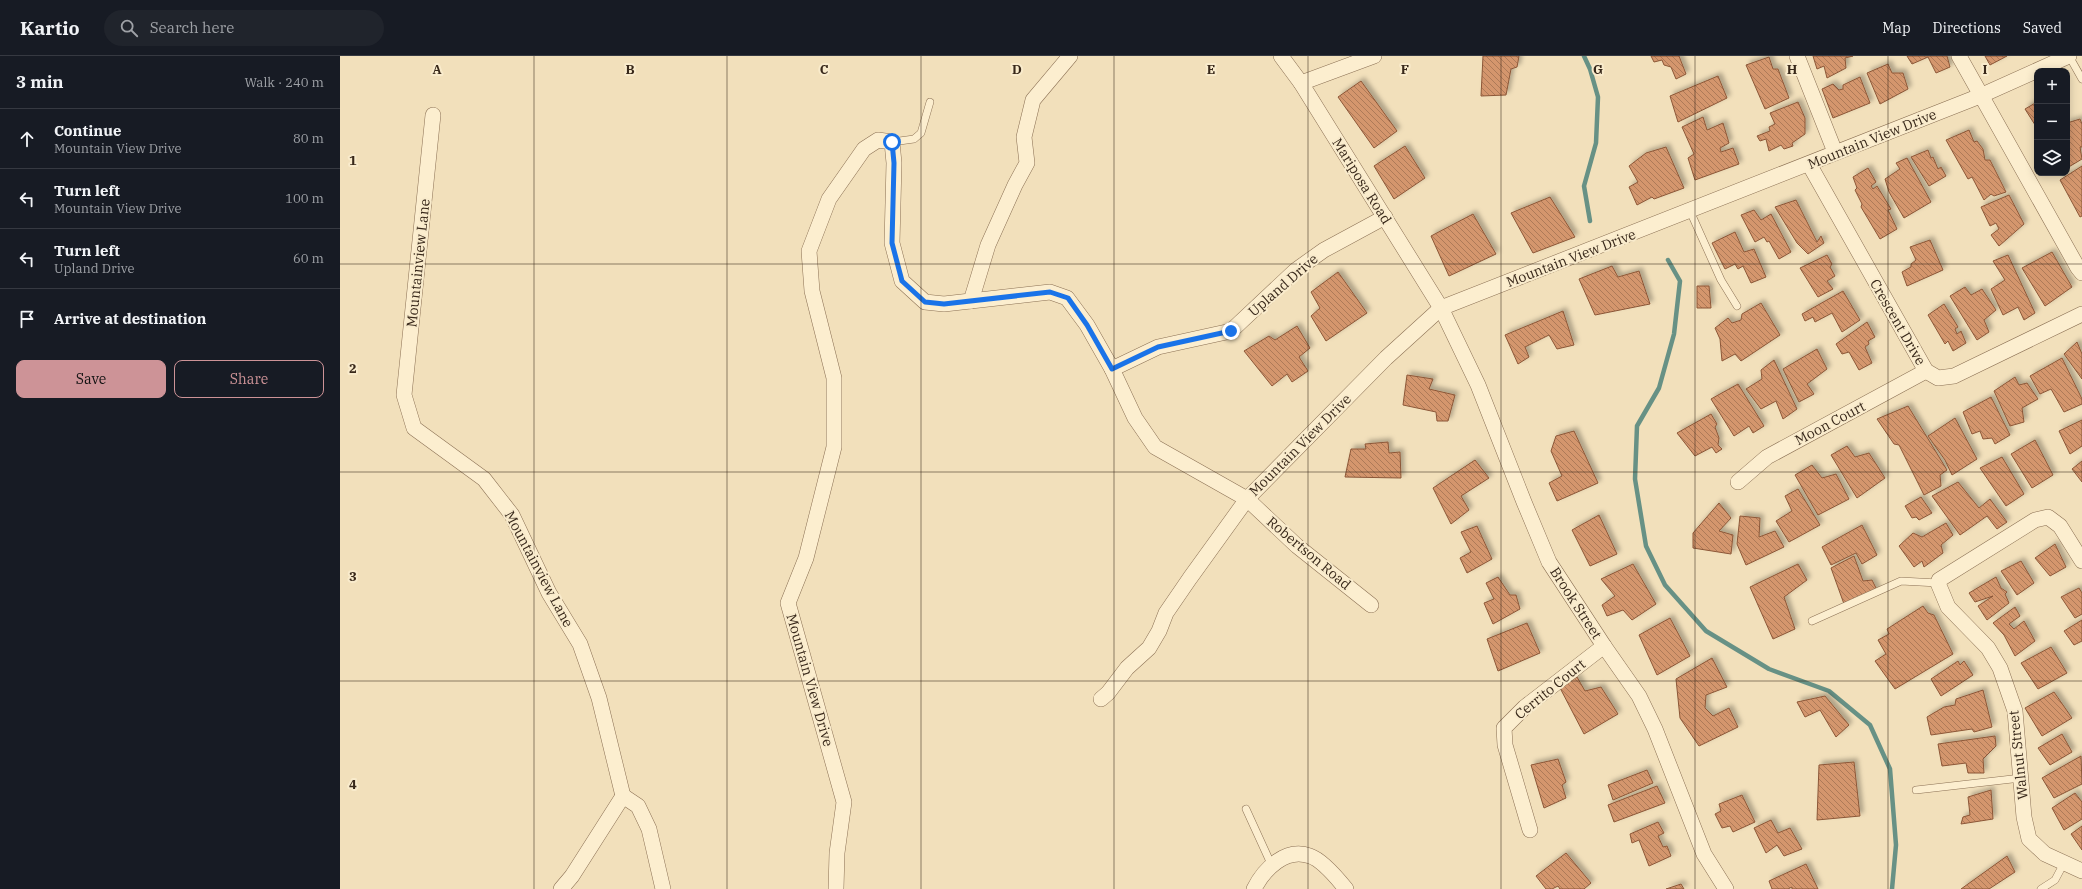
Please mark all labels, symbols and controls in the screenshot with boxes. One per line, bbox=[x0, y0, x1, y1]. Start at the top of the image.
search box bbox=[104, 10, 384, 46]
text: Kartio bbox=[20, 16, 80, 40]
icon: search bbox=[118, 17, 140, 39]
text: Search here bbox=[150, 18, 234, 37]
text: Map bbox=[1882, 19, 1911, 37]
text: Directions bbox=[1933, 19, 2001, 37]
text: Saved bbox=[2023, 19, 2062, 37]
text: A bbox=[432, 61, 442, 78]
text: B bbox=[625, 61, 635, 78]
text: C bbox=[820, 61, 829, 78]
text: D bbox=[1012, 61, 1022, 78]
text: E bbox=[1207, 61, 1215, 78]
text: F bbox=[1401, 61, 1409, 78]
text: G bbox=[1593, 61, 1603, 78]
text: H bbox=[1787, 61, 1798, 78]
text: I bbox=[1983, 61, 1988, 78]
map controls bbox=[2034, 68, 2070, 176]
button: + bbox=[2034, 68, 2070, 104]
text: 3 min bbox=[16, 71, 64, 93]
text: Walk · 240 m bbox=[245, 74, 324, 91]
button: − bbox=[2034, 104, 2070, 140]
street label: Mountain View Drive bbox=[1805, 105, 1939, 173]
text: Continue bbox=[54, 121, 121, 140]
icon: ahead bbox=[16, 128, 38, 150]
text: 80 m bbox=[293, 130, 324, 147]
route start bbox=[883, 133, 901, 151]
street label: Mariposa Road bbox=[1328, 135, 1396, 228]
text: Mountain View Drive bbox=[54, 140, 182, 157]
button: layers bbox=[2034, 140, 2070, 176]
text: 1 bbox=[349, 152, 357, 169]
text: Turn left bbox=[54, 181, 120, 200]
icon: left bbox=[16, 188, 38, 210]
text: 100 m bbox=[285, 190, 324, 207]
street label: Mountainview Lane bbox=[402, 198, 434, 328]
text: Mountain View Drive bbox=[54, 200, 182, 217]
street label: Mountain View Drive bbox=[1504, 225, 1638, 291]
text: Turn left bbox=[54, 241, 120, 260]
icon: left bbox=[16, 248, 38, 270]
text: 60 m bbox=[293, 250, 324, 267]
street label: Upland Drive bbox=[1244, 250, 1322, 320]
text: Upland Drive bbox=[54, 260, 135, 277]
street label: Crescent Drive bbox=[1866, 276, 1930, 368]
icon: arrive bbox=[16, 308, 38, 330]
text: Arrive at destination bbox=[54, 309, 206, 328]
route end bbox=[1222, 322, 1240, 340]
button: Save bbox=[16, 360, 166, 398]
button: Share bbox=[174, 360, 324, 398]
text: 2 bbox=[349, 360, 357, 377]
street label: Mountain View Drive bbox=[1245, 390, 1355, 500]
street label: Moon Court bbox=[1792, 397, 1868, 449]
street label: Mountainview Lane bbox=[501, 508, 577, 630]
street label: Robertson Road bbox=[1263, 512, 1355, 594]
street label: Brook Street bbox=[1546, 564, 1606, 642]
text: 3 bbox=[349, 568, 357, 585]
street label: Mountain View Drive bbox=[782, 612, 838, 748]
street label: Cerrito Court bbox=[1511, 655, 1589, 723]
street label: Walnut Street bbox=[2004, 709, 2032, 801]
text: 4 bbox=[349, 776, 357, 793]

